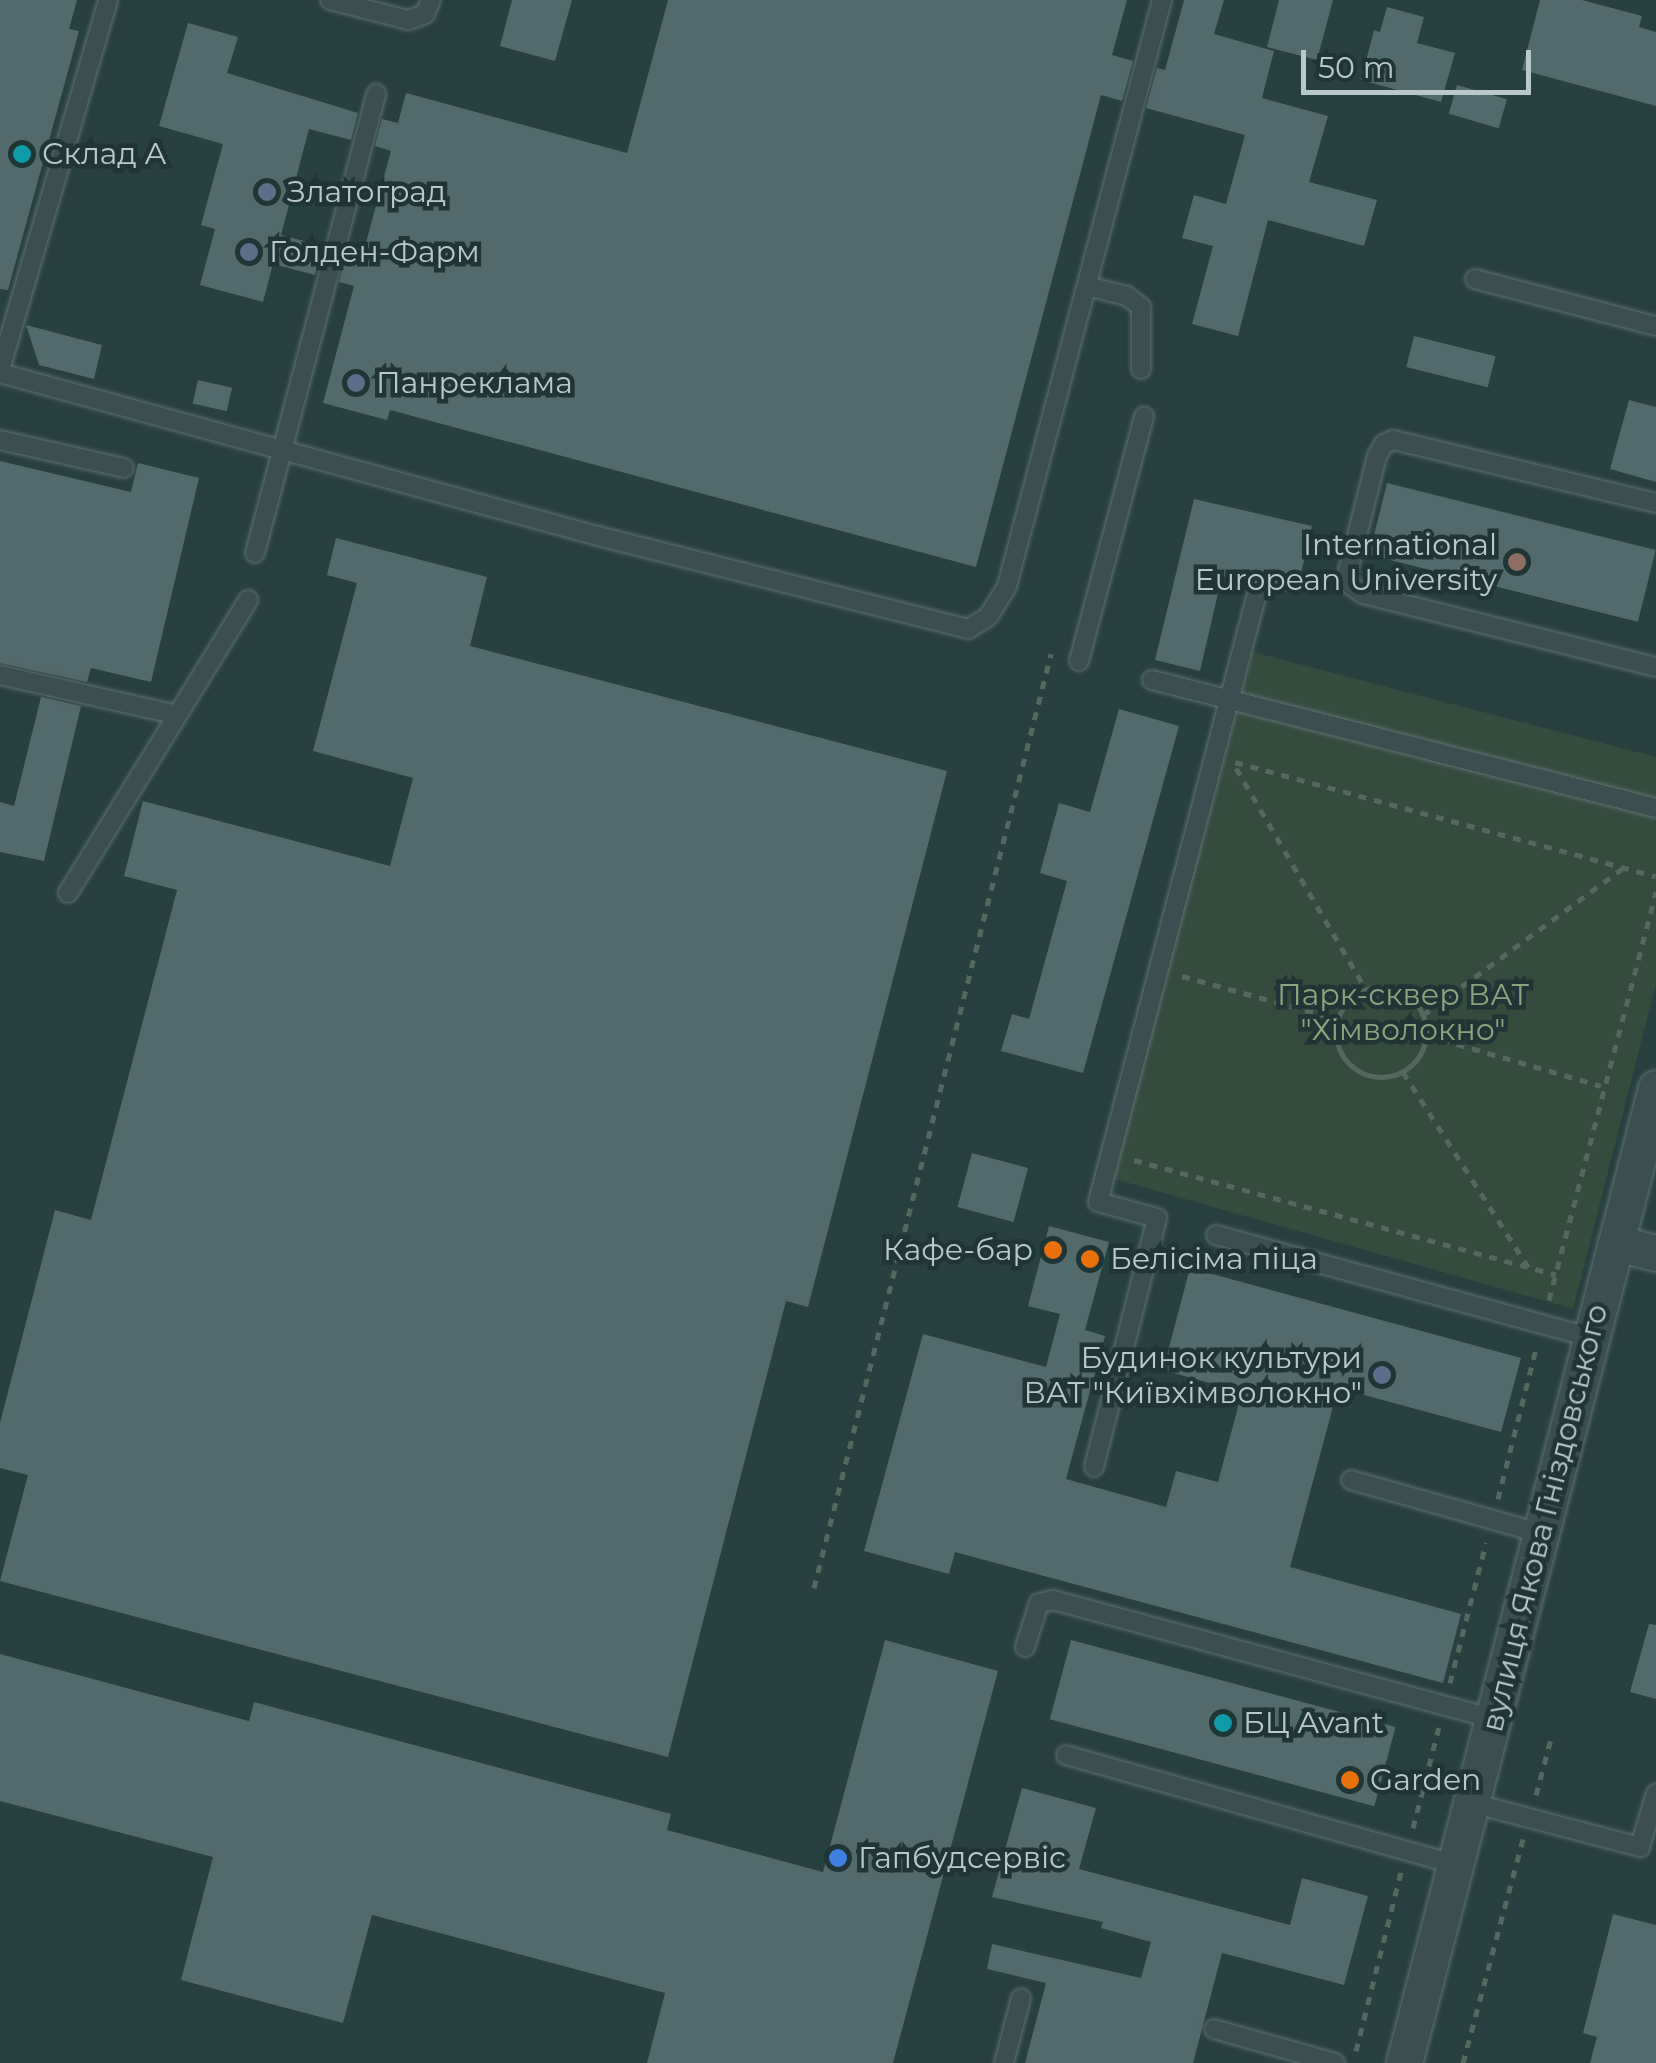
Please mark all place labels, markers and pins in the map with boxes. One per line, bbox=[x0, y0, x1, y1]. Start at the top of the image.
place label: Склад A bbox=[42, 136, 166, 172]
marker: Склад A bbox=[11, 143, 33, 165]
place label: Златоград bbox=[287, 174, 446, 210]
marker: Златоград bbox=[256, 181, 278, 203]
place label: Голден-Фарм bbox=[269, 234, 480, 270]
marker: Голден-Фарм bbox=[238, 241, 260, 263]
place label: Панреклама bbox=[376, 365, 573, 401]
marker: Панреклама bbox=[345, 372, 367, 394]
place label: International European University bbox=[1195, 527, 1497, 598]
marker: International European University bbox=[1506, 551, 1528, 573]
place label: Кафе-бар bbox=[883, 1232, 1033, 1268]
marker: Кафе-бар bbox=[1042, 1239, 1064, 1261]
place label: Белісіма піца bbox=[1110, 1241, 1318, 1277]
marker: Белісіма піца bbox=[1079, 1248, 1101, 1270]
place label: Будинок культури ВАТ "Київхімволокно" bbox=[1024, 1340, 1362, 1410]
marker: Будинок культури ВАТ "Київхімволокно" bbox=[1371, 1364, 1393, 1386]
place label: БЦ Avant bbox=[1243, 1705, 1384, 1741]
marker: БЦ Avant bbox=[1212, 1712, 1234, 1734]
place label: Garden bbox=[1370, 1762, 1481, 1798]
marker: Garden bbox=[1339, 1769, 1361, 1791]
place label: Гапбудсервіс bbox=[858, 1840, 1066, 1876]
marker: Гапбудсервіс bbox=[827, 1847, 849, 1869]

